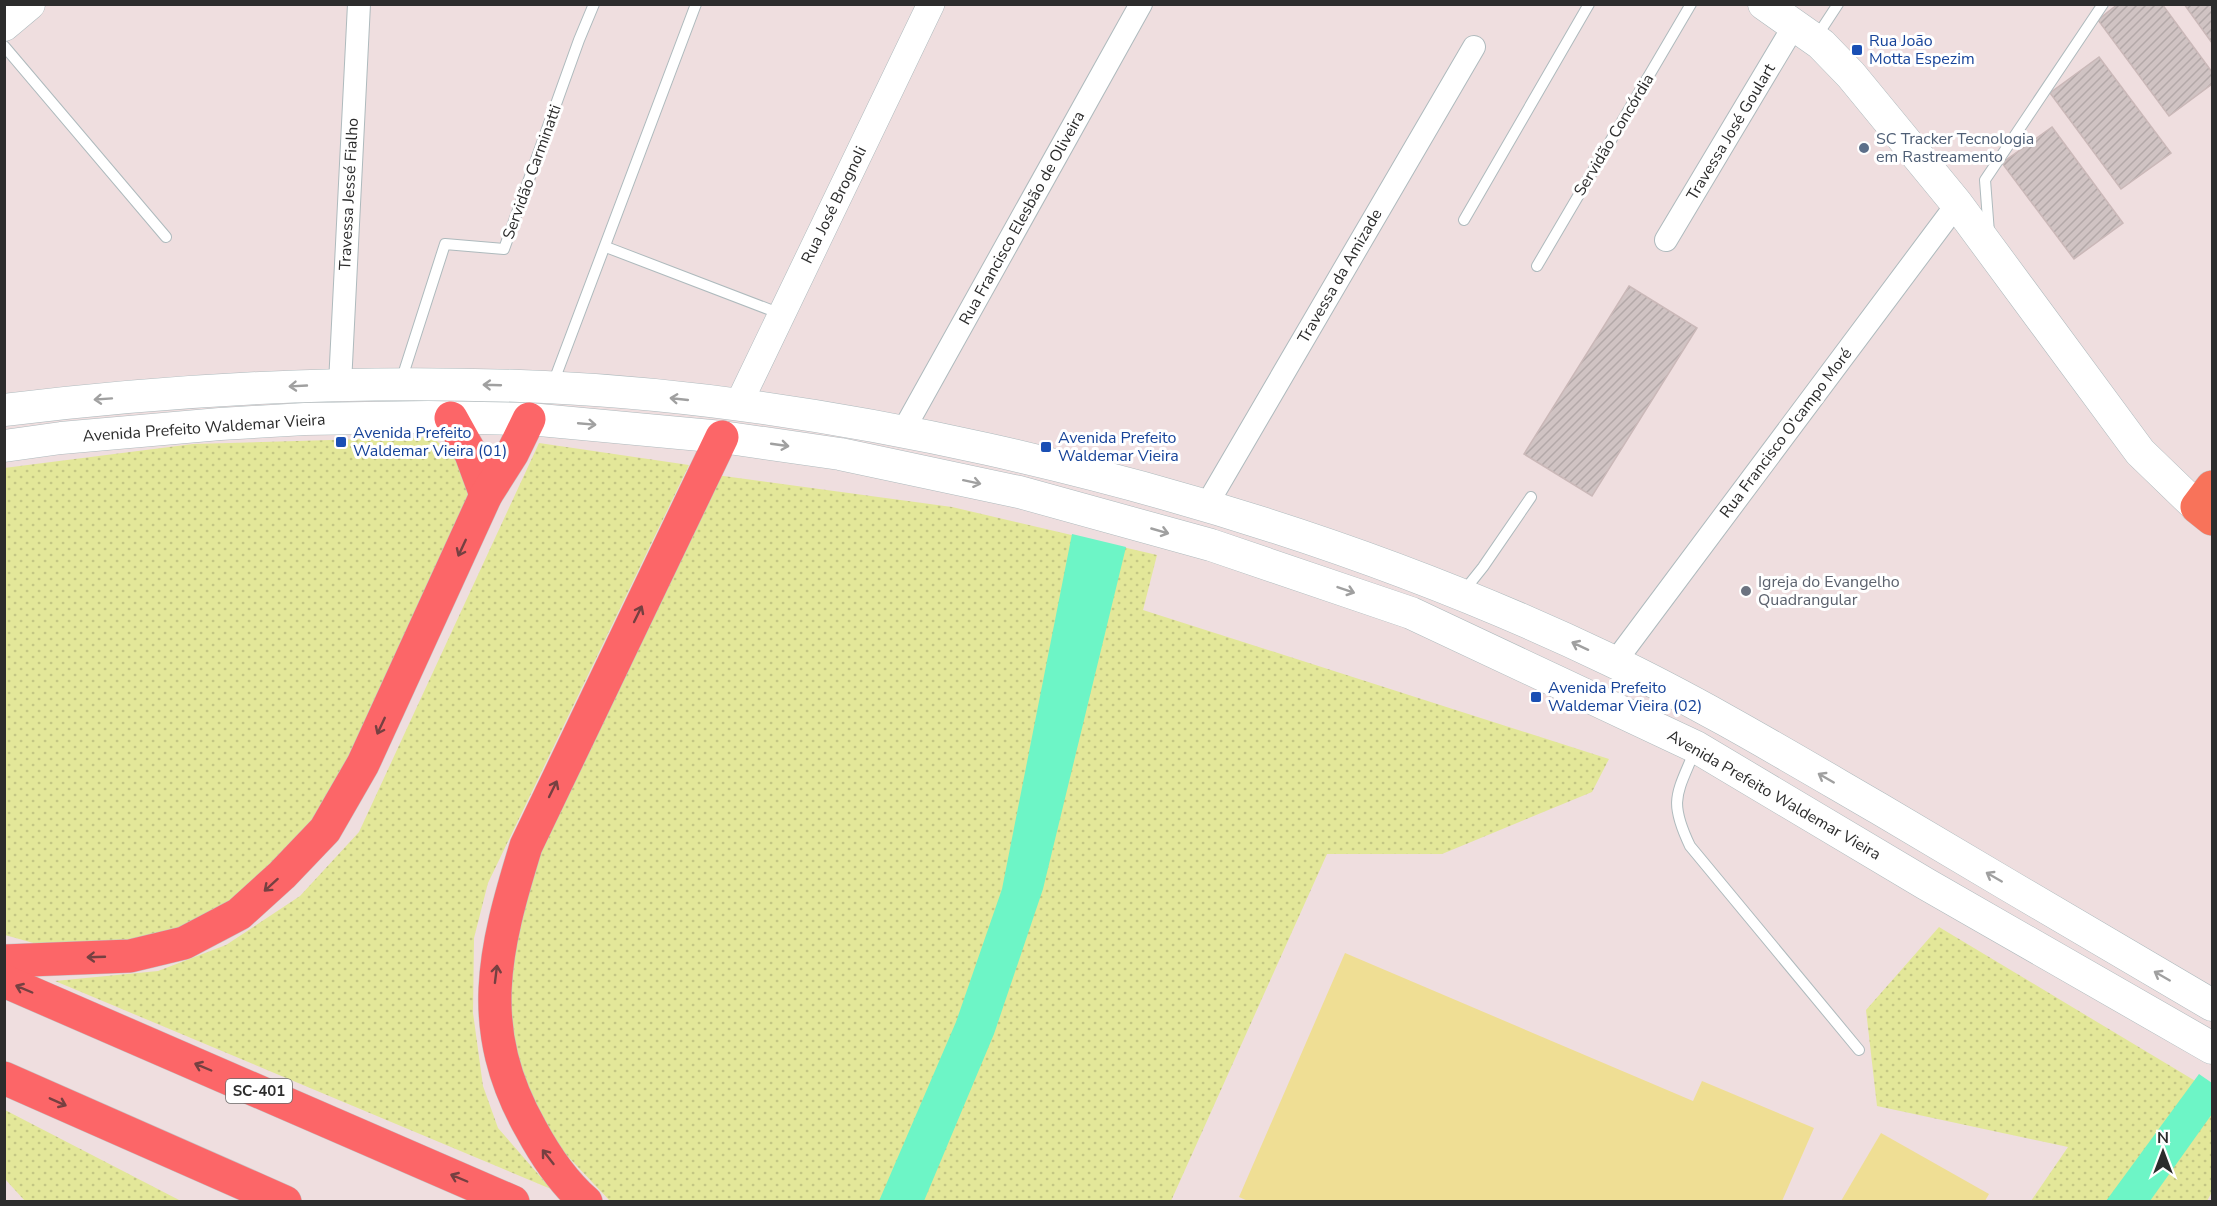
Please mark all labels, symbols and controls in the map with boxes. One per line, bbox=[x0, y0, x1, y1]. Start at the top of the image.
place label: Rua João Motta Espezim bbox=[1869, 30, 1975, 70]
marker: Rua João Motta Espezim bbox=[1850, 43, 1864, 57]
street label: Travessa José Goulart bbox=[1681, 59, 1781, 204]
street label: Servidão Concórdia bbox=[1569, 70, 1659, 200]
street label: Servidão Carminatti bbox=[497, 102, 567, 242]
street label: Rua Francisco Elesbão de Oliveira bbox=[954, 107, 1090, 329]
street label: Travessa Jessé Fialho bbox=[334, 117, 364, 271]
place label: SC Tracker Tecnologia em Rastreamento bbox=[1876, 128, 2034, 168]
marker: SC Tracker Tecnologia em Rastreamento bbox=[1857, 141, 1871, 155]
street label: Rua José Brognoli bbox=[796, 143, 872, 267]
street label: Travessa da Amizade bbox=[1293, 205, 1387, 347]
street label: Rua Francisco O'campo Moré bbox=[1715, 344, 1857, 522]
one-way arrow bbox=[483, 379, 503, 391]
one-way arrow bbox=[288, 381, 308, 392]
one-way arrow bbox=[670, 393, 690, 404]
one-way arrow bbox=[93, 394, 113, 405]
street label: Avenida Prefeito Waldemar Vieira bbox=[82, 409, 326, 447]
one-way arrow bbox=[577, 419, 597, 430]
place label: Avenida Prefeito Waldemar Vieira (01) bbox=[353, 422, 507, 462]
place label: Avenida Prefeito Waldemar Vieira bbox=[1058, 427, 1179, 467]
marker: Avenida Prefeito Waldemar Vieira (01) bbox=[334, 435, 348, 449]
one-way arrow bbox=[770, 440, 789, 451]
marker: Avenida Prefeito Waldemar Vieira bbox=[1039, 440, 1053, 454]
one-way arrow bbox=[962, 476, 981, 488]
one-way arrow bbox=[1150, 526, 1169, 537]
one-way arrow bbox=[455, 539, 467, 557]
place label: Igreja do Evangelho Quadrangular bbox=[1758, 571, 1900, 611]
marker: Igreja do Evangelho Quadrangular bbox=[1739, 584, 1753, 598]
one-way arrow bbox=[1336, 585, 1355, 596]
one-way arrow bbox=[632, 605, 644, 623]
one-way arrow bbox=[1572, 640, 1590, 651]
place label: Avenida Prefeito Waldemar Vieira (02) bbox=[1548, 677, 1702, 717]
marker: Avenida Prefeito Waldemar Vieira (02) bbox=[1529, 690, 1543, 704]
one-way arrow bbox=[374, 716, 386, 734]
street label: Avenida Prefeito Waldemar Vieira bbox=[1663, 725, 1885, 865]
one-way arrow bbox=[1818, 772, 1835, 784]
one-way arrow bbox=[548, 781, 560, 799]
one-way arrow bbox=[1986, 871, 2003, 883]
one-way arrow bbox=[264, 878, 279, 892]
one-way arrow bbox=[87, 952, 107, 963]
one-way arrow bbox=[491, 965, 502, 985]
one-way arrow bbox=[2154, 969, 2171, 981]
one-way arrow bbox=[16, 983, 34, 995]
one-way arrow bbox=[195, 1061, 213, 1072]
road number: SC-401 bbox=[226, 1079, 292, 1103]
one-way arrow bbox=[48, 1097, 67, 1108]
north arrow bbox=[2133, 1122, 2193, 1182]
text: N bbox=[2157, 1127, 2169, 1149]
one-way arrow bbox=[542, 1150, 554, 1166]
one-way arrow bbox=[450, 1172, 469, 1183]

